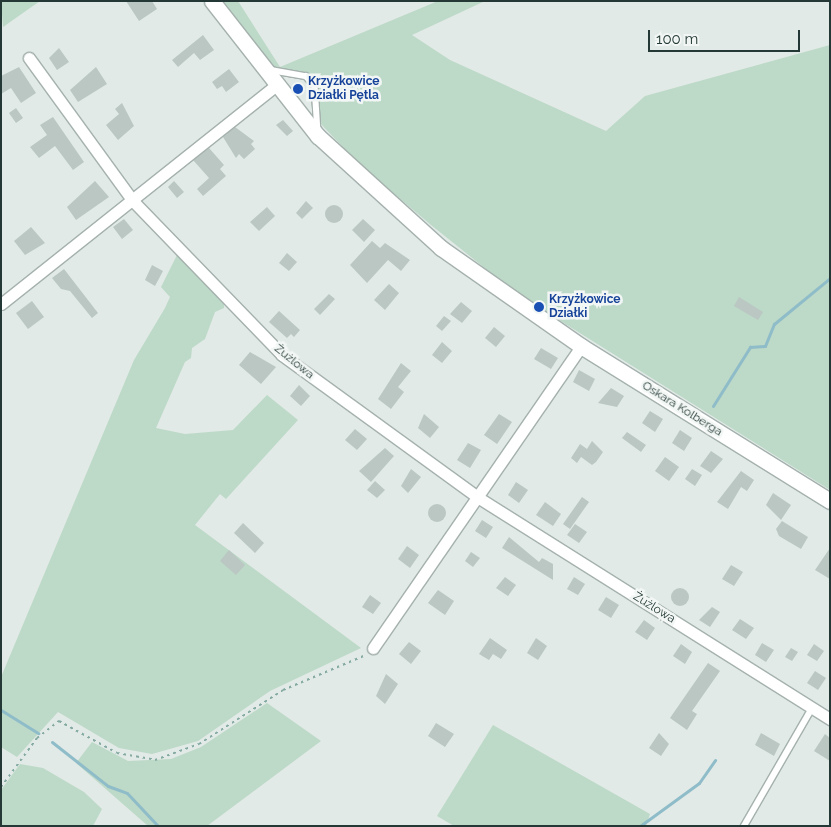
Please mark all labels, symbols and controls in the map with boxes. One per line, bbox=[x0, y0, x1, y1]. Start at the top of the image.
scale bar bbox=[651, 20, 804, 52]
text: 100 m bbox=[656, 30, 698, 48]
place label: Krzyżkowice Działki Pętla bbox=[308, 75, 380, 103]
marker: Krzyżkowice Działki Pętla bbox=[292, 83, 304, 95]
place label: Krzyżkowice Działki bbox=[549, 293, 621, 321]
marker: Krzyżkowice Działki bbox=[533, 301, 545, 313]
street label: Żużlowa bbox=[271, 342, 317, 382]
street label: Oskara Kolberga bbox=[639, 379, 725, 439]
street label: Żużlowa bbox=[630, 590, 678, 626]

